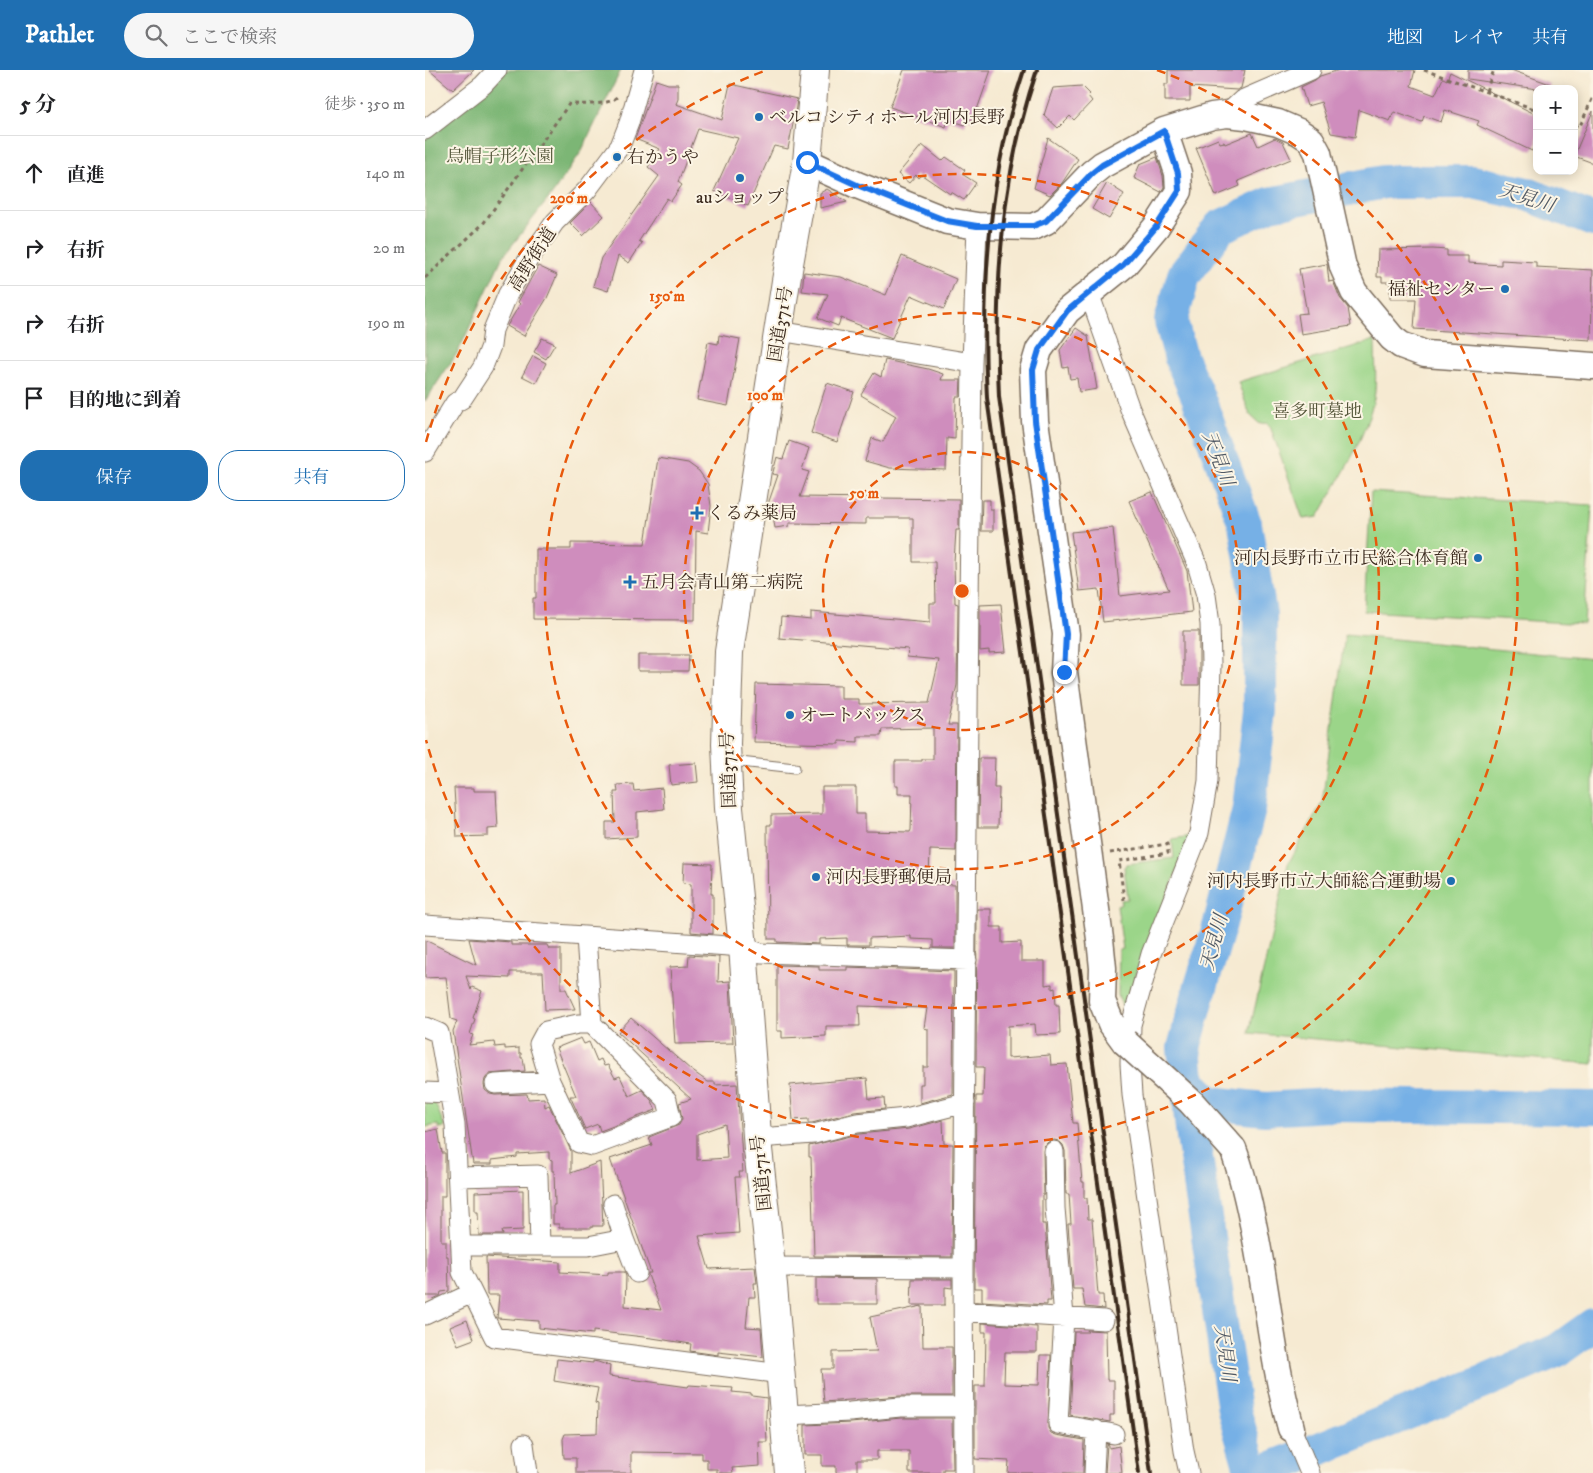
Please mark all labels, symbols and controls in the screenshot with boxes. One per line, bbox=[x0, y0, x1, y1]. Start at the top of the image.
search box bbox=[124, 13, 474, 58]
text: Pathlet bbox=[25, 20, 94, 50]
icon: search bbox=[142, 21, 170, 49]
text: ここで検索 bbox=[182, 26, 277, 49]
text: 地図 bbox=[1387, 27, 1423, 49]
text: レイヤ bbox=[1451, 27, 1504, 49]
text: 共有 bbox=[1532, 27, 1568, 49]
map controls bbox=[1533, 85, 1578, 175]
button: + bbox=[1533, 85, 1578, 130]
text: 5 分 bbox=[20, 92, 56, 118]
text: 徒歩 · 350 m bbox=[324, 94, 405, 114]
place label: ベルコ シティホール河内長野 bbox=[769, 107, 1005, 129]
marker: ベルコ シティホール河内長野 bbox=[753, 111, 765, 123]
button: − bbox=[1533, 130, 1578, 175]
park label: 烏帽子形公園 bbox=[446, 146, 554, 168]
place label: 右かうや bbox=[627, 147, 699, 169]
marker: 右かうや bbox=[611, 151, 623, 163]
route start bbox=[796, 151, 819, 174]
icon: ahead bbox=[20, 159, 48, 187]
text: 140 m bbox=[366, 163, 405, 183]
text: 直進 bbox=[67, 164, 105, 187]
marker: auショップ bbox=[734, 172, 746, 184]
water label: 天見川 bbox=[1496, 179, 1559, 218]
place label: auショップ bbox=[696, 187, 784, 209]
text: 200 m bbox=[550, 189, 589, 208]
street label: 高野街道 bbox=[504, 223, 562, 296]
icon: right bbox=[20, 234, 48, 262]
text: 20 m bbox=[373, 238, 405, 258]
text: 右折 bbox=[67, 239, 105, 262]
place label: 福祉センター bbox=[1388, 279, 1495, 301]
marker: 福祉センター bbox=[1499, 283, 1511, 295]
street label: 国道371号 bbox=[764, 285, 798, 364]
text: 150 m bbox=[649, 287, 685, 306]
icon: right bbox=[20, 309, 48, 337]
text: 190 m bbox=[367, 313, 405, 333]
text: 右折 bbox=[67, 314, 105, 337]
icon: arrive bbox=[20, 384, 48, 412]
text: 100 m bbox=[747, 386, 784, 405]
text: 目的地に到着 bbox=[67, 389, 181, 412]
park label: 喜多町墓地 bbox=[1272, 401, 1362, 423]
water label: 天見川 bbox=[1197, 428, 1239, 491]
button: 保存 bbox=[20, 450, 208, 501]
button: 共有 bbox=[218, 450, 405, 501]
text: 50 m bbox=[848, 484, 880, 503]
place label: くるみ薬局 bbox=[707, 503, 797, 525]
marker: くるみ薬局 bbox=[691, 507, 703, 519]
place label: 河内長野市立市民総合体育館 bbox=[1234, 548, 1468, 570]
marker: 河内長野市立市民総合体育館 bbox=[1472, 552, 1484, 564]
place label: 五月会青山第二病院 bbox=[641, 572, 803, 594]
marker: 五月会青山第二病院 bbox=[623, 575, 637, 589]
centre of rings bbox=[953, 582, 971, 600]
route end bbox=[1053, 661, 1076, 684]
place label: オートバックス bbox=[800, 705, 925, 727]
marker: オートバックス bbox=[784, 709, 796, 721]
street label: 国道371号 bbox=[717, 731, 741, 809]
place label: 河内長野郵便局 bbox=[826, 867, 952, 889]
marker: 河内長野郵便局 bbox=[810, 871, 822, 883]
place label: 河内長野市立大師総合運動場 bbox=[1207, 871, 1441, 893]
marker: 河内長野市立大師総合運動場 bbox=[1445, 875, 1457, 887]
water label: 天見川 bbox=[1196, 910, 1233, 973]
street label: 国道371号 bbox=[747, 1134, 777, 1212]
water label: 天見川 bbox=[1209, 1323, 1240, 1385]

